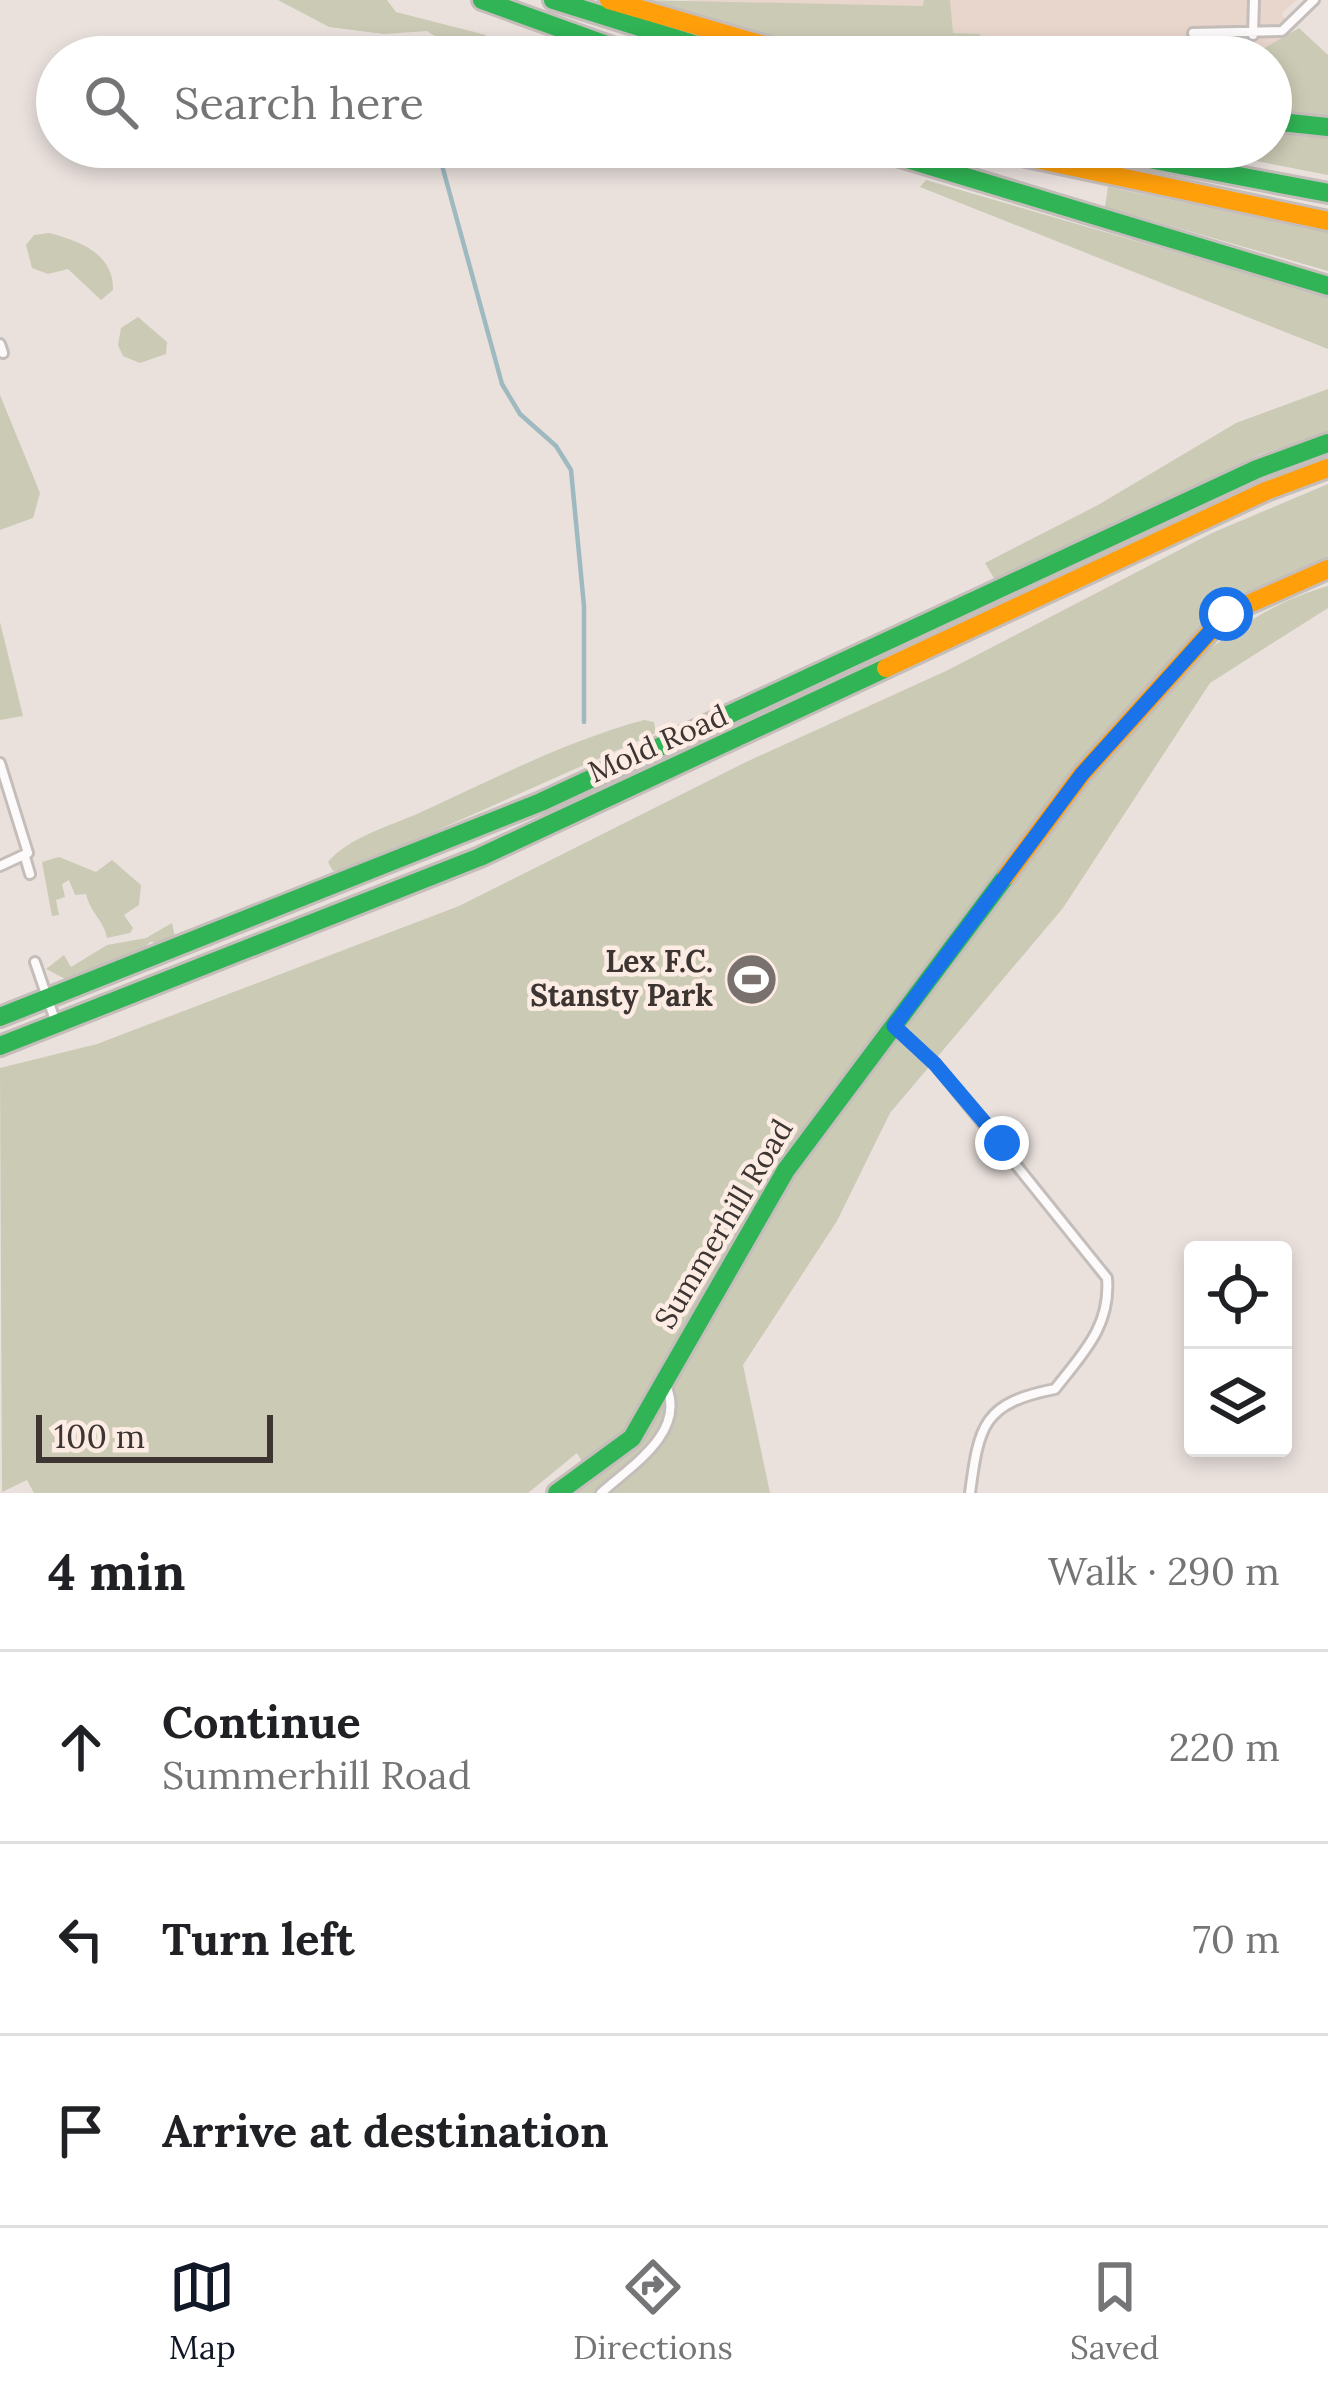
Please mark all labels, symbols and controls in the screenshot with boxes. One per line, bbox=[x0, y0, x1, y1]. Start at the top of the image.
search box bbox=[36, 36, 1292, 168]
icon: search bbox=[78, 69, 144, 135]
text: Search here bbox=[174, 74, 424, 131]
route start bbox=[1199, 587, 1253, 641]
street label: Mold Road bbox=[582, 696, 733, 791]
place label: Lex F.C. Stansty Park bbox=[530, 942, 713, 1015]
sports icon: Lex F.C. Stansty Park bbox=[724, 951, 780, 1007]
street label: Summerhill Road bbox=[646, 1112, 801, 1335]
route end bbox=[975, 1116, 1029, 1170]
map controls bbox=[1184, 1241, 1292, 1457]
button: locate bbox=[1184, 1241, 1292, 1349]
button: layers bbox=[1184, 1349, 1292, 1457]
scale bar bbox=[36, 1409, 273, 1462]
text: 100 m bbox=[54, 1415, 145, 1457]
text: 4 min bbox=[48, 1539, 185, 1604]
text: Walk · 290 m bbox=[1048, 1546, 1280, 1596]
text: Continue bbox=[162, 1693, 361, 1750]
icon: ahead bbox=[48, 1714, 114, 1780]
text: 220 m bbox=[1169, 1722, 1280, 1772]
text: Summerhill Road bbox=[162, 1750, 471, 1800]
icon: left bbox=[48, 1906, 114, 1972]
text: Turn left bbox=[162, 1910, 355, 1967]
text: 70 m bbox=[1193, 1914, 1280, 1964]
icon: arrive bbox=[48, 2098, 114, 2164]
text: Arrive at destination bbox=[162, 2102, 609, 2159]
tab: Map bbox=[169, 2254, 236, 2368]
tab: Directions bbox=[573, 2254, 733, 2368]
tab: Saved bbox=[1070, 2254, 1159, 2368]

